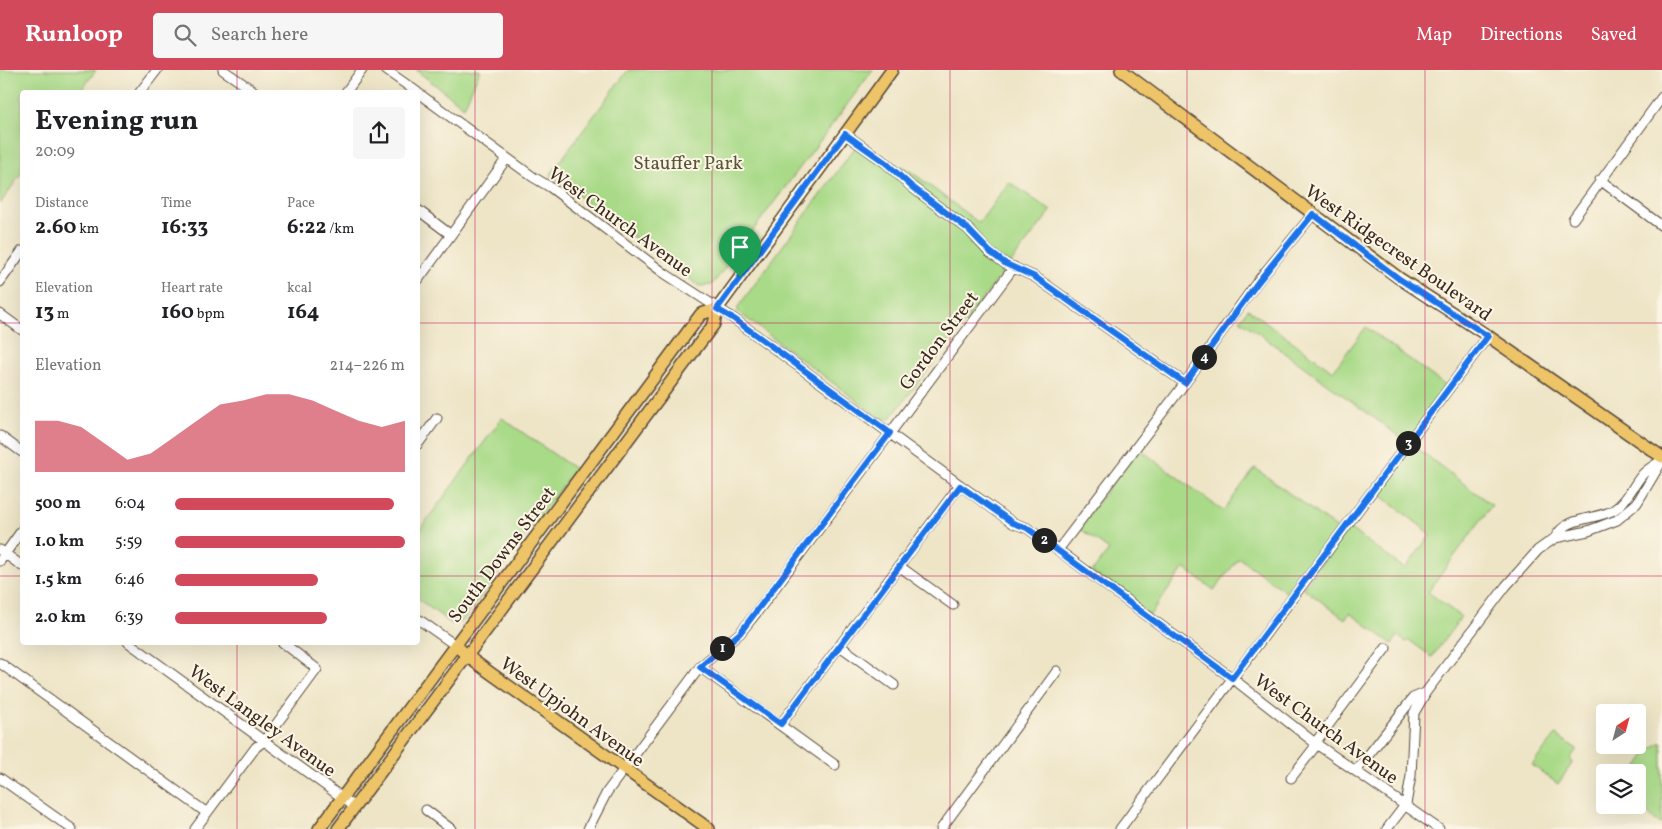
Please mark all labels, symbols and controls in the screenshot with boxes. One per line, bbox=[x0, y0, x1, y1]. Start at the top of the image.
search box bbox=[153, 13, 503, 58]
text: Runloop bbox=[25, 18, 123, 52]
icon: search bbox=[171, 21, 199, 49]
text: Search here bbox=[211, 22, 308, 48]
text: Map bbox=[1416, 23, 1452, 48]
text: Directions bbox=[1480, 23, 1563, 48]
text: Saved bbox=[1591, 23, 1637, 48]
text: Evening run bbox=[35, 102, 199, 141]
button: share bbox=[353, 107, 405, 159]
text: 20:09 bbox=[35, 141, 75, 163]
park label: Stauffer Park bbox=[633, 151, 743, 177]
street label: West Church Avenue bbox=[542, 161, 697, 284]
street label: West Ridgecrest Boulevard bbox=[1299, 179, 1497, 328]
text: Distance bbox=[35, 194, 89, 213]
text: Time bbox=[161, 194, 192, 213]
text: Pace bbox=[287, 194, 315, 213]
text: 2.60 bbox=[35, 213, 76, 242]
text: 16:33 bbox=[161, 213, 208, 242]
text: 6:22 bbox=[287, 213, 326, 242]
text: km bbox=[76, 220, 99, 239]
text: /km bbox=[326, 220, 354, 239]
pin bbox=[719, 226, 761, 277]
icon: arrive bbox=[726, 233, 754, 261]
text: Elevation bbox=[35, 279, 93, 298]
text: Heart rate bbox=[161, 279, 223, 298]
text: kcal bbox=[287, 279, 312, 298]
street label: Gordon Street bbox=[894, 286, 986, 396]
text: 13 bbox=[35, 298, 54, 327]
text: 160 bbox=[161, 298, 194, 327]
text: 164 bbox=[287, 298, 319, 327]
text: m bbox=[54, 305, 69, 324]
text: bpm bbox=[194, 305, 225, 324]
pin: 4 bbox=[1192, 344, 1216, 370]
text: 4 bbox=[1200, 348, 1209, 367]
text: Elevation bbox=[35, 355, 102, 377]
text: 214–226 m bbox=[330, 355, 405, 377]
pin: 3 bbox=[1396, 430, 1420, 456]
text: 3 bbox=[1405, 434, 1412, 453]
street label: South Downs Street bbox=[443, 481, 563, 629]
text: 500 m bbox=[35, 493, 81, 515]
text: 6:04 bbox=[115, 493, 146, 515]
pin: 2 bbox=[1032, 528, 1056, 552]
text: 1.0 km bbox=[35, 531, 84, 553]
text: 5:59 bbox=[115, 531, 142, 553]
text: 2 bbox=[1041, 531, 1048, 550]
text: 1.5 km bbox=[35, 569, 82, 591]
text: 6:46 bbox=[115, 569, 144, 591]
text: 2.0 km bbox=[35, 607, 86, 629]
text: 6:39 bbox=[115, 607, 143, 629]
pin: 1 bbox=[710, 636, 734, 660]
text: 1 bbox=[720, 639, 725, 658]
street label: West Upjohn Avenue bbox=[494, 651, 649, 774]
street label: West Langley Avenue bbox=[183, 659, 341, 784]
street label: West Church Avenue bbox=[1248, 668, 1403, 791]
north arrow bbox=[1596, 704, 1646, 754]
map controls bbox=[1596, 704, 1646, 814]
button: layers bbox=[1596, 764, 1646, 814]

